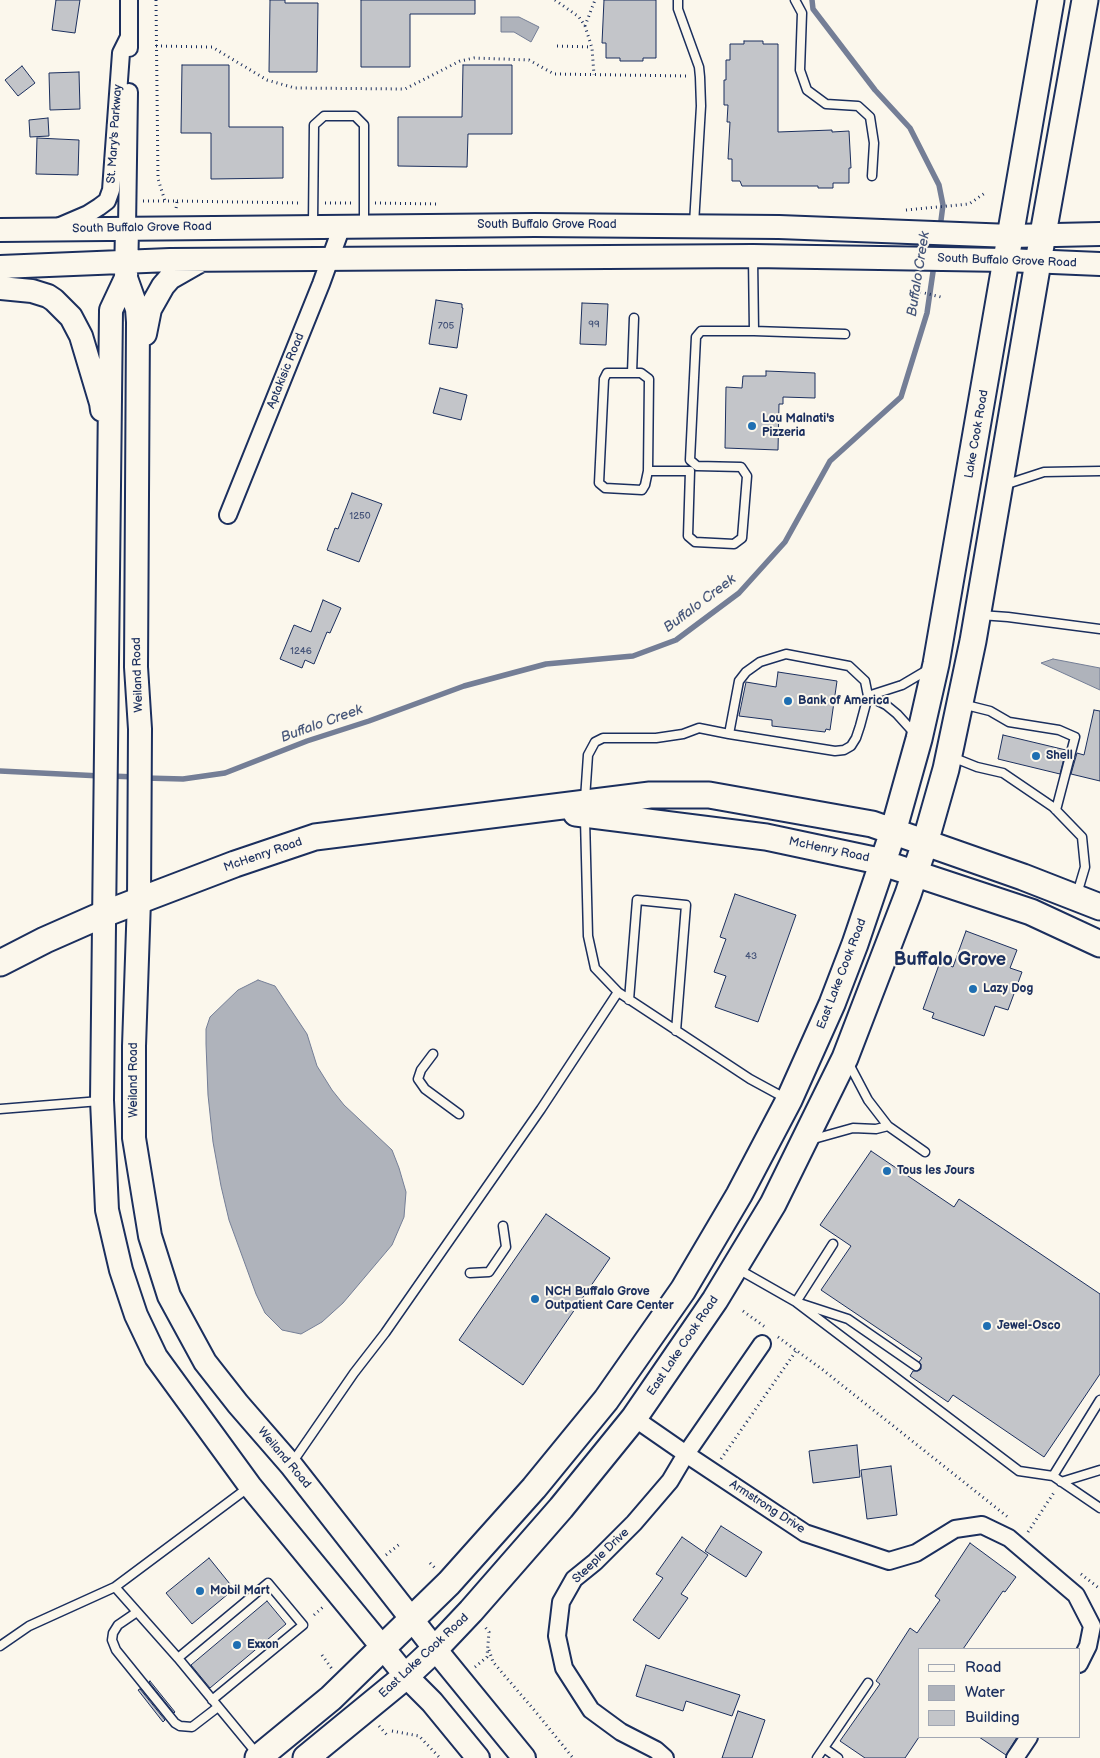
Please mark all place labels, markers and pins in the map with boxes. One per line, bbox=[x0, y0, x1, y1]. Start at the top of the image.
place label: Lou Malnati's Pizzeria bbox=[762, 412, 834, 440]
marker: Lou Malnati's Pizzeria bbox=[746, 420, 758, 432]
place label: Bank of America bbox=[798, 694, 889, 708]
marker: Bank of America bbox=[782, 695, 794, 707]
place label: Shell bbox=[1046, 749, 1073, 763]
marker: Shell bbox=[1030, 750, 1042, 762]
place label: Lazy Dog bbox=[983, 982, 1033, 996]
marker: Lazy Dog bbox=[967, 983, 979, 995]
place label: Tous les Jours bbox=[897, 1164, 975, 1178]
marker: Tous les Jours bbox=[881, 1165, 893, 1177]
place label: NCH Buffalo Grove Outpatient Care Center bbox=[545, 1285, 674, 1313]
marker: NCH Buffalo Grove Outpatient Care Center bbox=[529, 1293, 541, 1305]
place label: Jewel-Osco bbox=[997, 1319, 1061, 1333]
marker: Jewel-Osco bbox=[981, 1320, 993, 1332]
place label: Mobil Mart bbox=[210, 1584, 270, 1598]
marker: Mobil Mart bbox=[194, 1585, 206, 1597]
place label: Exxon bbox=[247, 1638, 279, 1652]
marker: Exxon bbox=[231, 1639, 243, 1651]

